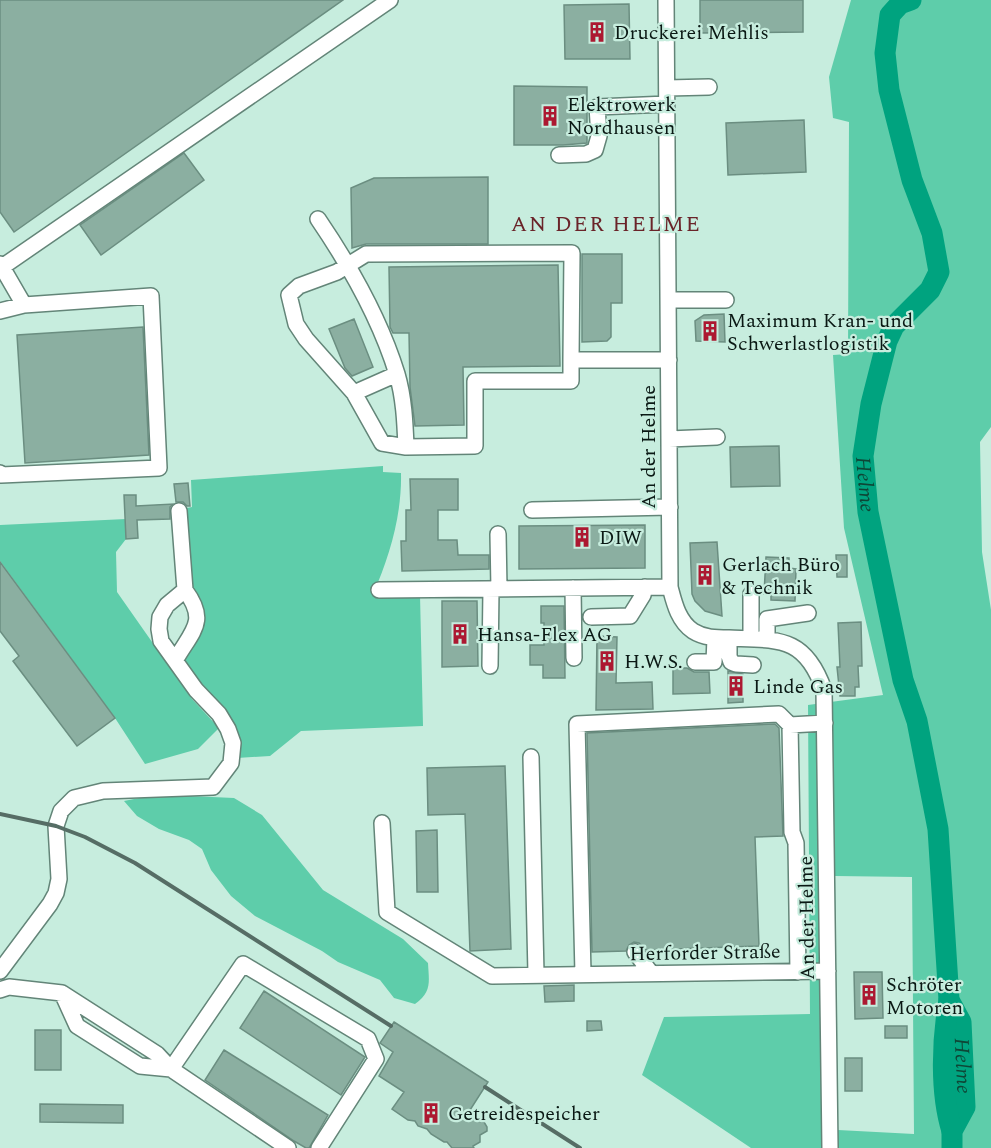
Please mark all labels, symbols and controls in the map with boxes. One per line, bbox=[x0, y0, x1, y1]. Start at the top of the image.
place label: Druckerei Mehlis bbox=[614, 18, 769, 48]
building icon: Druckerei Mehlis bbox=[585, 20, 609, 44]
place label: Elektrowerk Nordhausen bbox=[567, 90, 676, 143]
building icon: Elektrowerk Nordhausen bbox=[538, 104, 562, 128]
district label: AN DER HELME bbox=[511, 208, 701, 241]
place label: Maximum Kran- und Schwerlastlogistik bbox=[727, 306, 913, 359]
building icon: Maximum Kran- und Schwerlastlogistik bbox=[698, 319, 722, 343]
street label: An der Helme bbox=[634, 385, 664, 509]
water label: Helme bbox=[846, 455, 883, 514]
place label: DIW bbox=[599, 523, 642, 553]
building icon: DIW bbox=[570, 525, 594, 549]
place label: Gerlach Büro & Technik bbox=[722, 550, 840, 603]
building icon: Gerlach Büro & Technik bbox=[693, 563, 717, 587]
place label: Hansa-Flex AG bbox=[477, 620, 612, 650]
building icon: Hansa-Flex AG bbox=[448, 622, 472, 646]
place label: H.W.S. bbox=[624, 647, 683, 677]
building icon: H.W.S. bbox=[595, 649, 619, 673]
place label: Linde Gas bbox=[753, 672, 843, 702]
building icon: Linde Gas bbox=[724, 674, 748, 698]
street label: An der Helme bbox=[791, 856, 823, 980]
street label: Herforder Straße bbox=[629, 937, 781, 969]
place label: Schröter Motoren bbox=[886, 970, 963, 1023]
building icon: Schröter Motoren bbox=[857, 983, 881, 1007]
water label: Helme bbox=[945, 1037, 979, 1095]
place label: Getreidespeicher bbox=[448, 1099, 600, 1129]
building icon: Getreidespeicher bbox=[419, 1101, 443, 1125]

